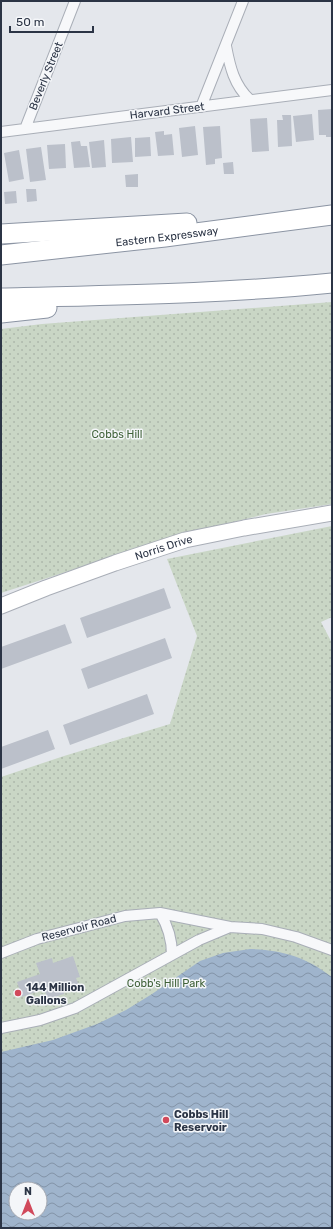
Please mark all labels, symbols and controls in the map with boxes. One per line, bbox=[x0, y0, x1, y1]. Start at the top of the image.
scale bar bbox=[10, 8, 93, 34]
text: 50 m bbox=[16, 15, 44, 29]
street label: Beverly Street bbox=[26, 39, 66, 112]
street label: Harvard Street bbox=[129, 100, 206, 122]
street label: Eastern Expressway bbox=[115, 224, 219, 249]
park label: Cobbs Hill bbox=[92, 428, 142, 441]
street label: Norris Drive bbox=[133, 532, 194, 563]
street label: Reservoir Road bbox=[40, 912, 118, 944]
park label: Cobb's Hill Park bbox=[127, 977, 205, 990]
place label: 144 Million Gallons bbox=[26, 981, 84, 1007]
marker: 144 Million Gallons bbox=[13, 988, 23, 998]
place label: Cobbs Hill Reservoir bbox=[174, 1108, 228, 1134]
marker: Cobbs Hill Reservoir bbox=[161, 1115, 171, 1125]
north arrow bbox=[8, 1181, 48, 1221]
text: N bbox=[24, 1185, 32, 1198]

